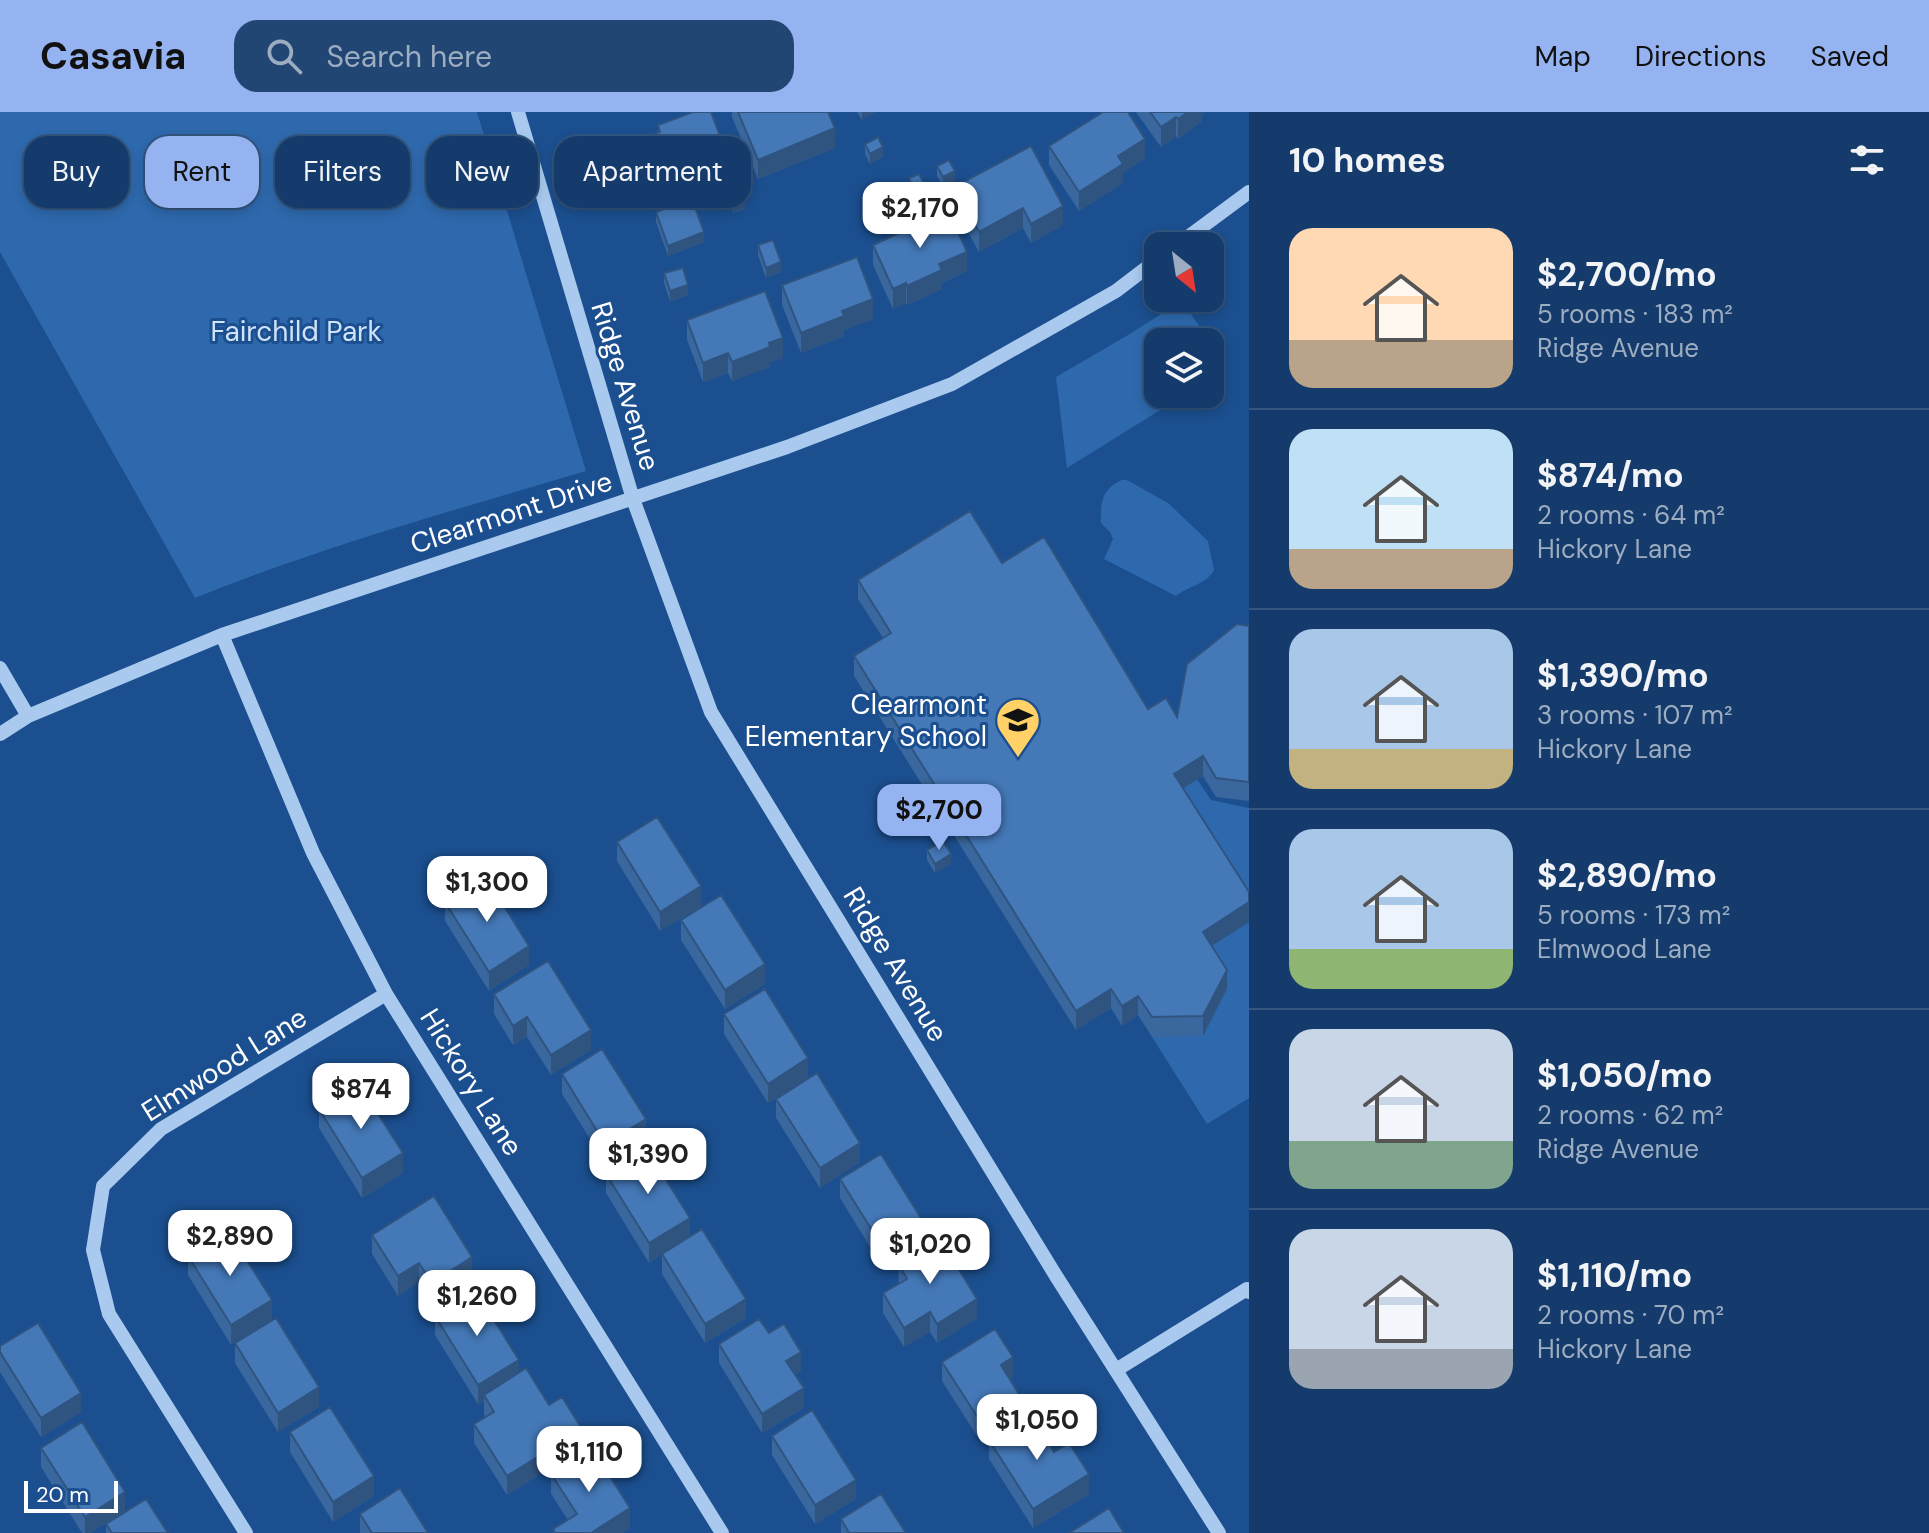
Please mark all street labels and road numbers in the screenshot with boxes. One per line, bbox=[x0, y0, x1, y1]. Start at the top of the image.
street label: Ridge Avenue bbox=[582, 297, 669, 475]
street label: Clearmont Drive bbox=[405, 462, 617, 563]
street label: Ridge Avenue bbox=[835, 880, 956, 1049]
street label: Elmwood Lane bbox=[135, 999, 314, 1130]
street label: Hickory Lane bbox=[412, 1002, 531, 1163]

